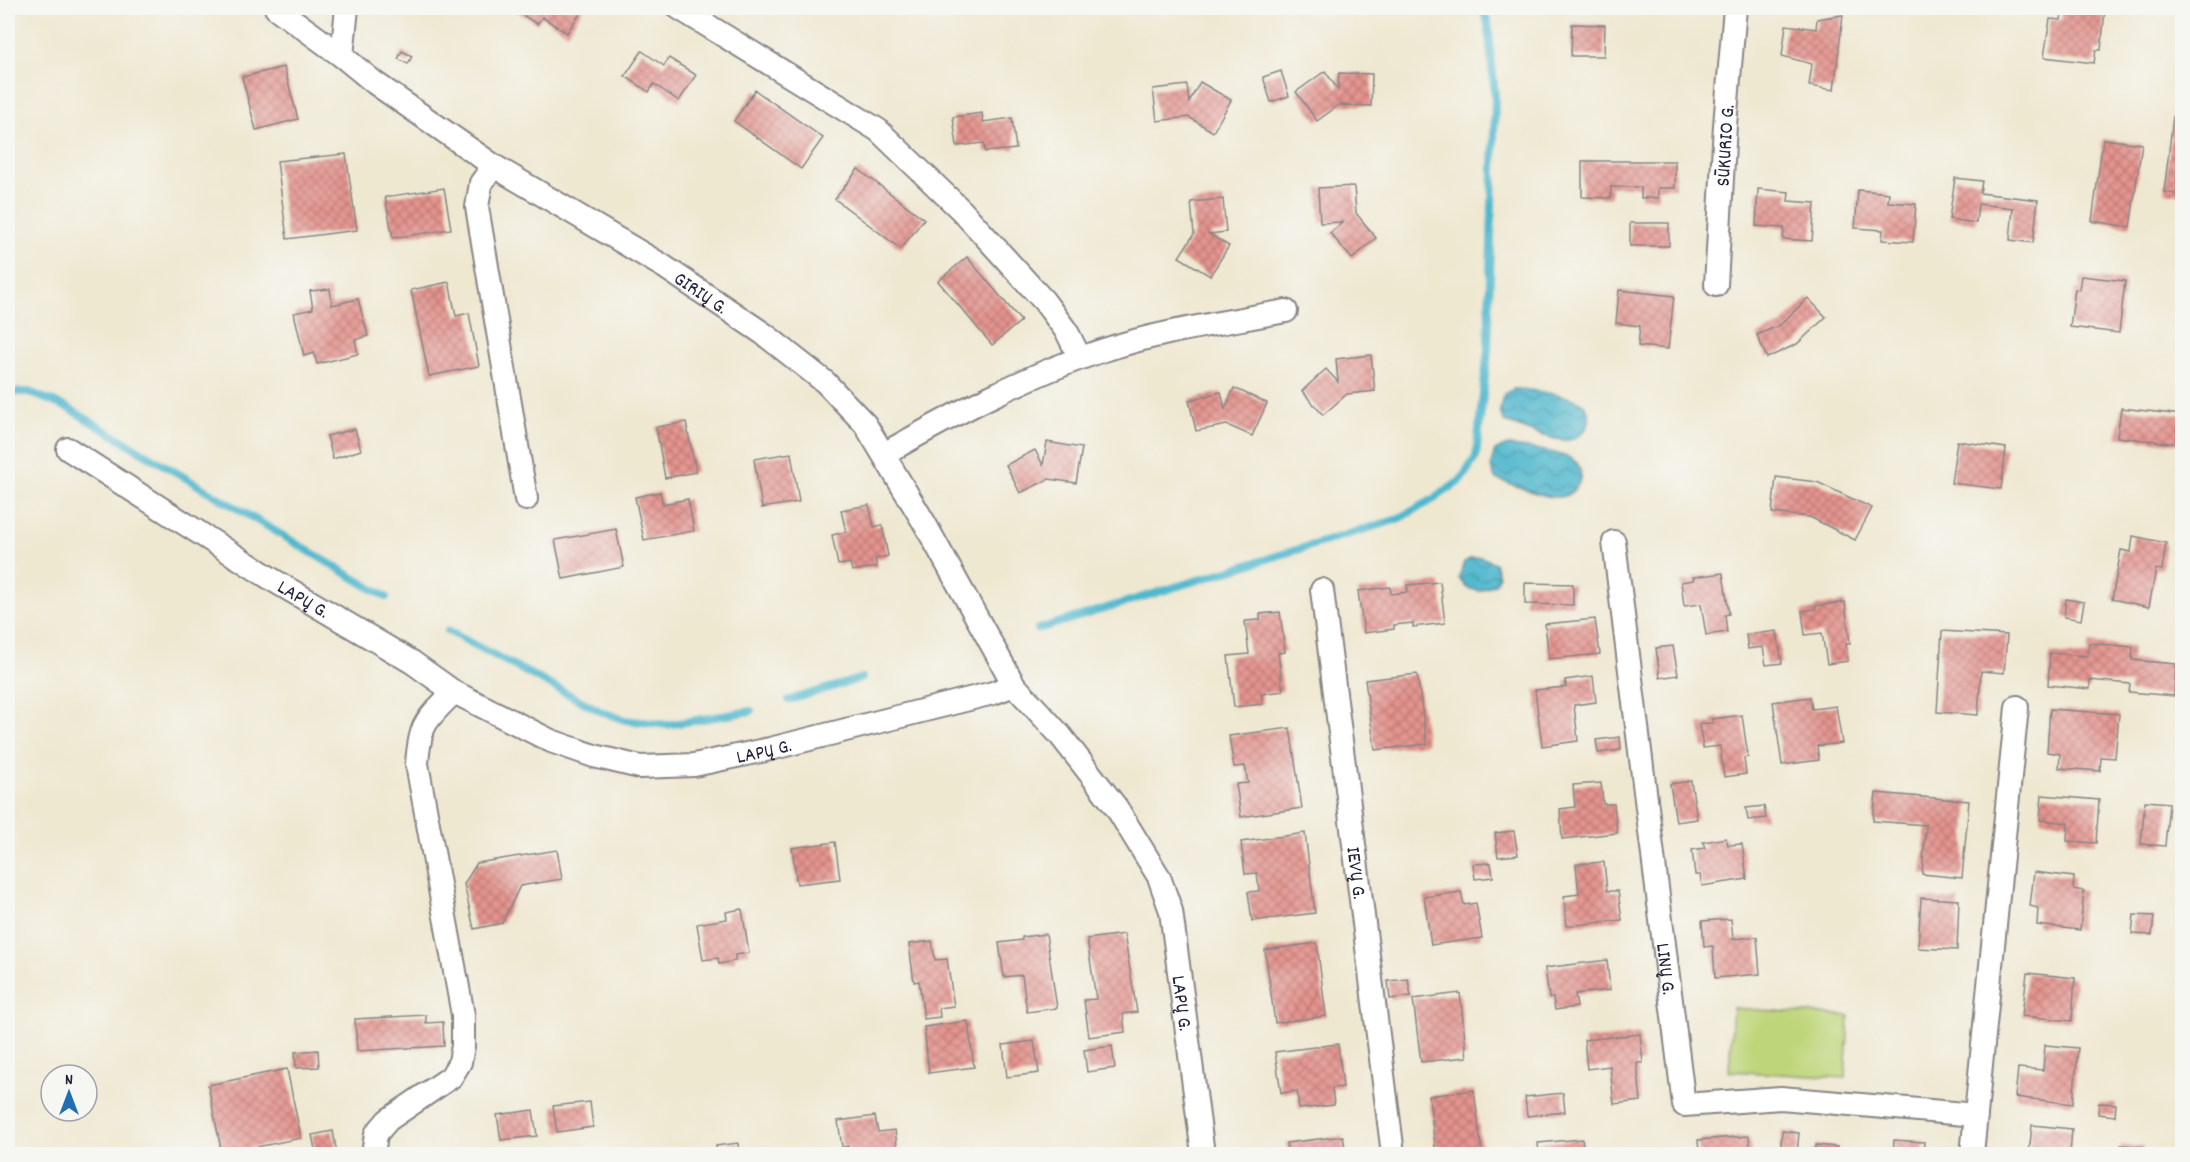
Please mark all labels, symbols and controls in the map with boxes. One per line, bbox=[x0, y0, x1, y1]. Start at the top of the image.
street label: SŪKURIO G. bbox=[1711, 103, 1744, 187]
street label: GIRIŲ G. bbox=[667, 266, 732, 323]
street label: LAPŲ G. bbox=[271, 574, 333, 627]
street label: LAPŲ G. bbox=[734, 733, 795, 773]
street label: IEVŲ G. bbox=[1337, 845, 1372, 901]
street label: LINŲ G. bbox=[1647, 942, 1681, 997]
street label: LAPŲ G. bbox=[1163, 974, 1198, 1033]
north arrow bbox=[39, 1063, 99, 1123]
text: N bbox=[65, 1069, 73, 1092]

